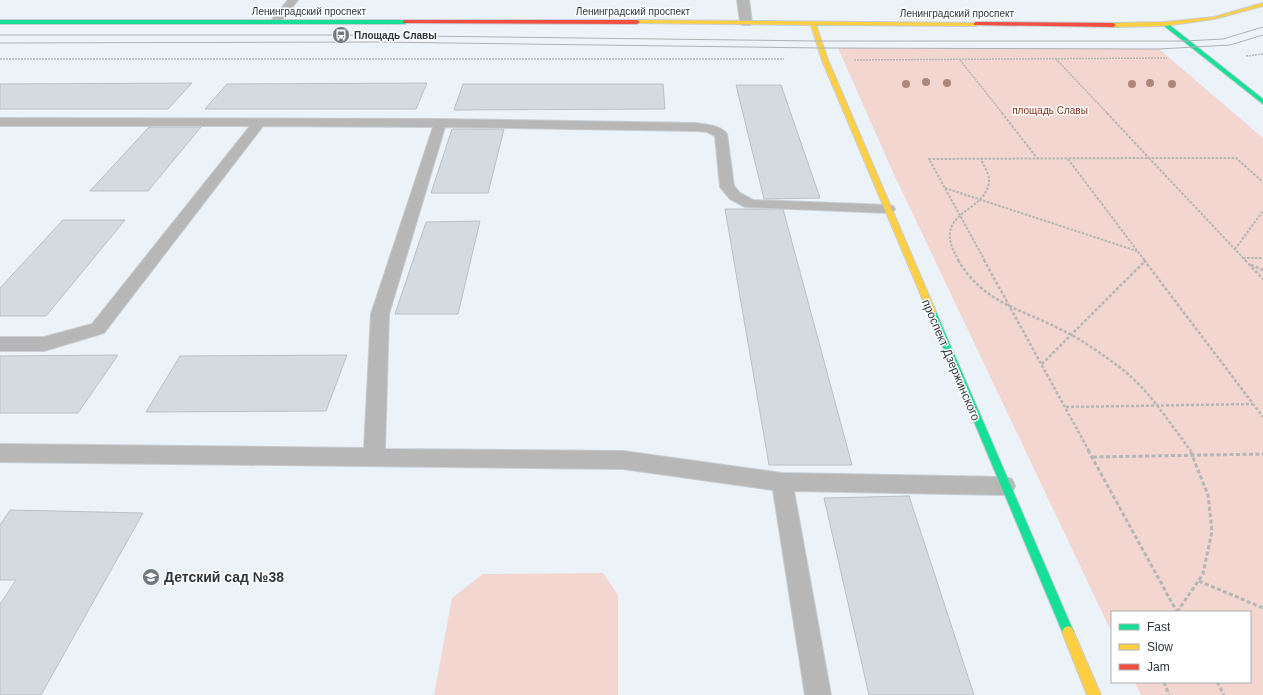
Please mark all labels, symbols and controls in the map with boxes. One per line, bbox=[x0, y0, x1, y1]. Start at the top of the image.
street label: Ленинградский проспект bbox=[252, 6, 367, 17]
street label: Ленинградский проспект bbox=[576, 6, 691, 17]
street label: Ленинградский проспект bbox=[900, 8, 1015, 19]
bus stop icon: Площадь Славы bbox=[331, 25, 351, 45]
place label: Площадь Славы bbox=[354, 30, 437, 41]
park label: площадь Славы bbox=[1012, 105, 1088, 116]
street label: проспект Дзержинского bbox=[919, 297, 983, 423]
school or university icon: Детский сад №38 bbox=[141, 567, 161, 587]
place label: Детский сад №38 bbox=[164, 569, 284, 585]
legend bbox=[1111, 611, 1251, 683]
text: Fast bbox=[1147, 620, 1171, 634]
text: Slow bbox=[1147, 640, 1173, 654]
text: Jam bbox=[1147, 660, 1170, 674]

